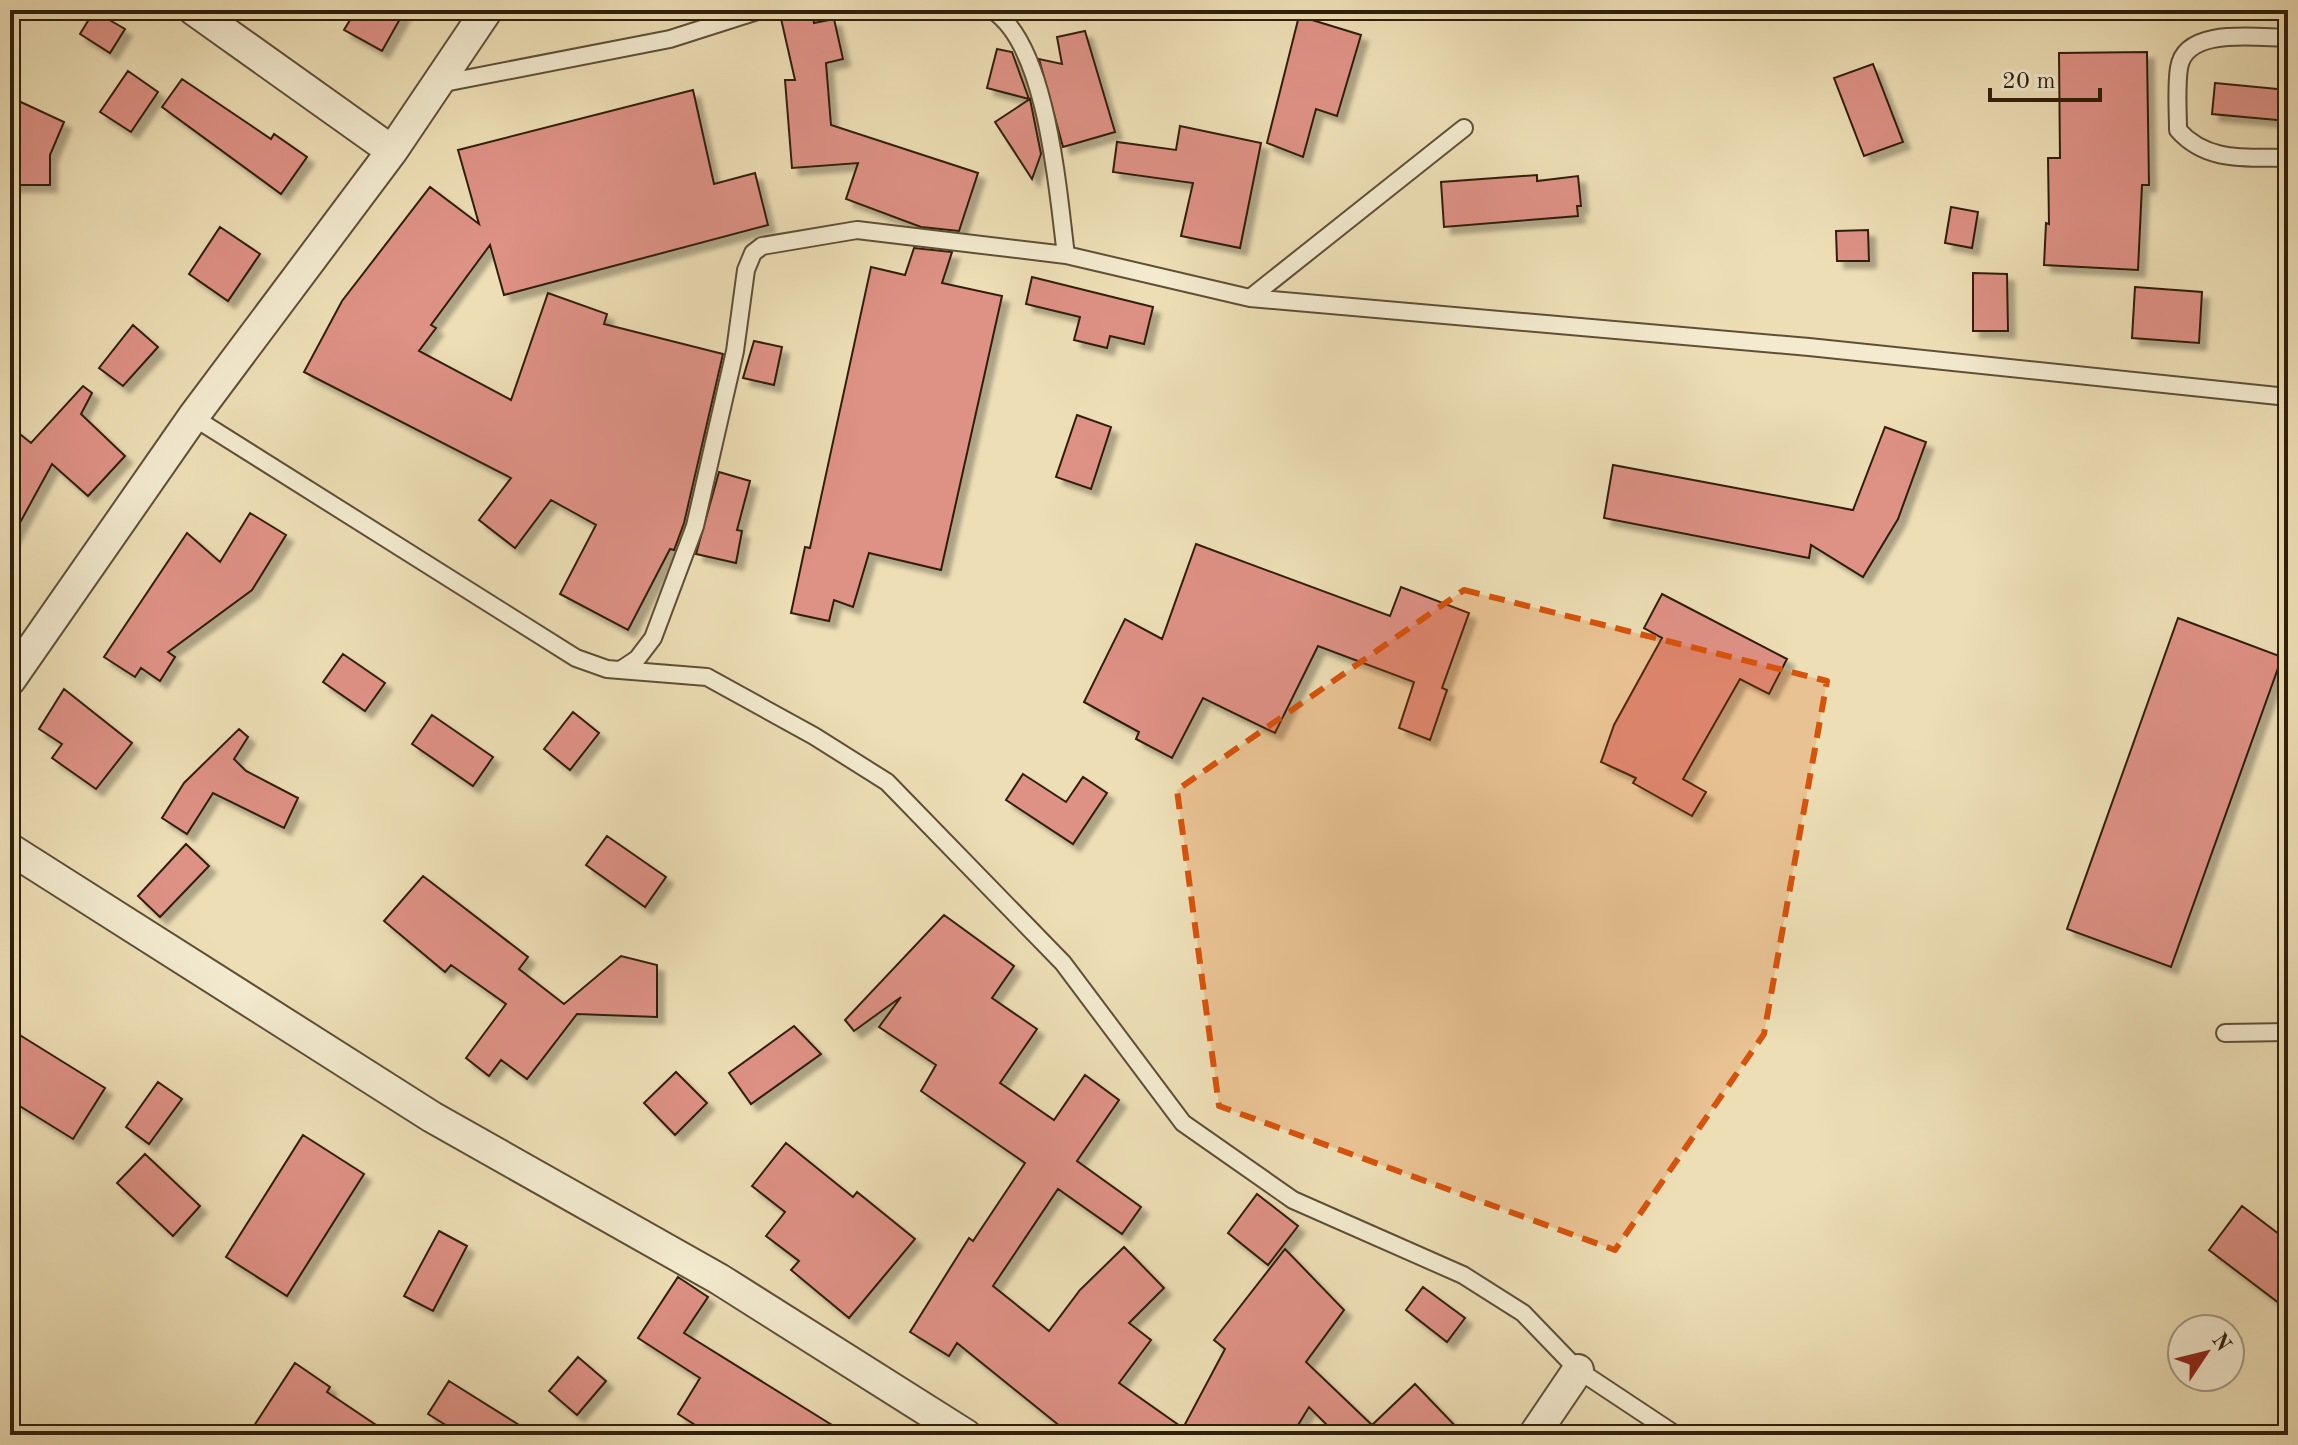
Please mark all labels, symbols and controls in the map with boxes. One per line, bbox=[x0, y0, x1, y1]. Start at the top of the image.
scale bar bbox=[1990, 52, 2100, 102]
text: 20 m bbox=[2002, 70, 2056, 94]
north arrow bbox=[2166, 1313, 2246, 1393]
text: N bbox=[2207, 1329, 2235, 1356]

